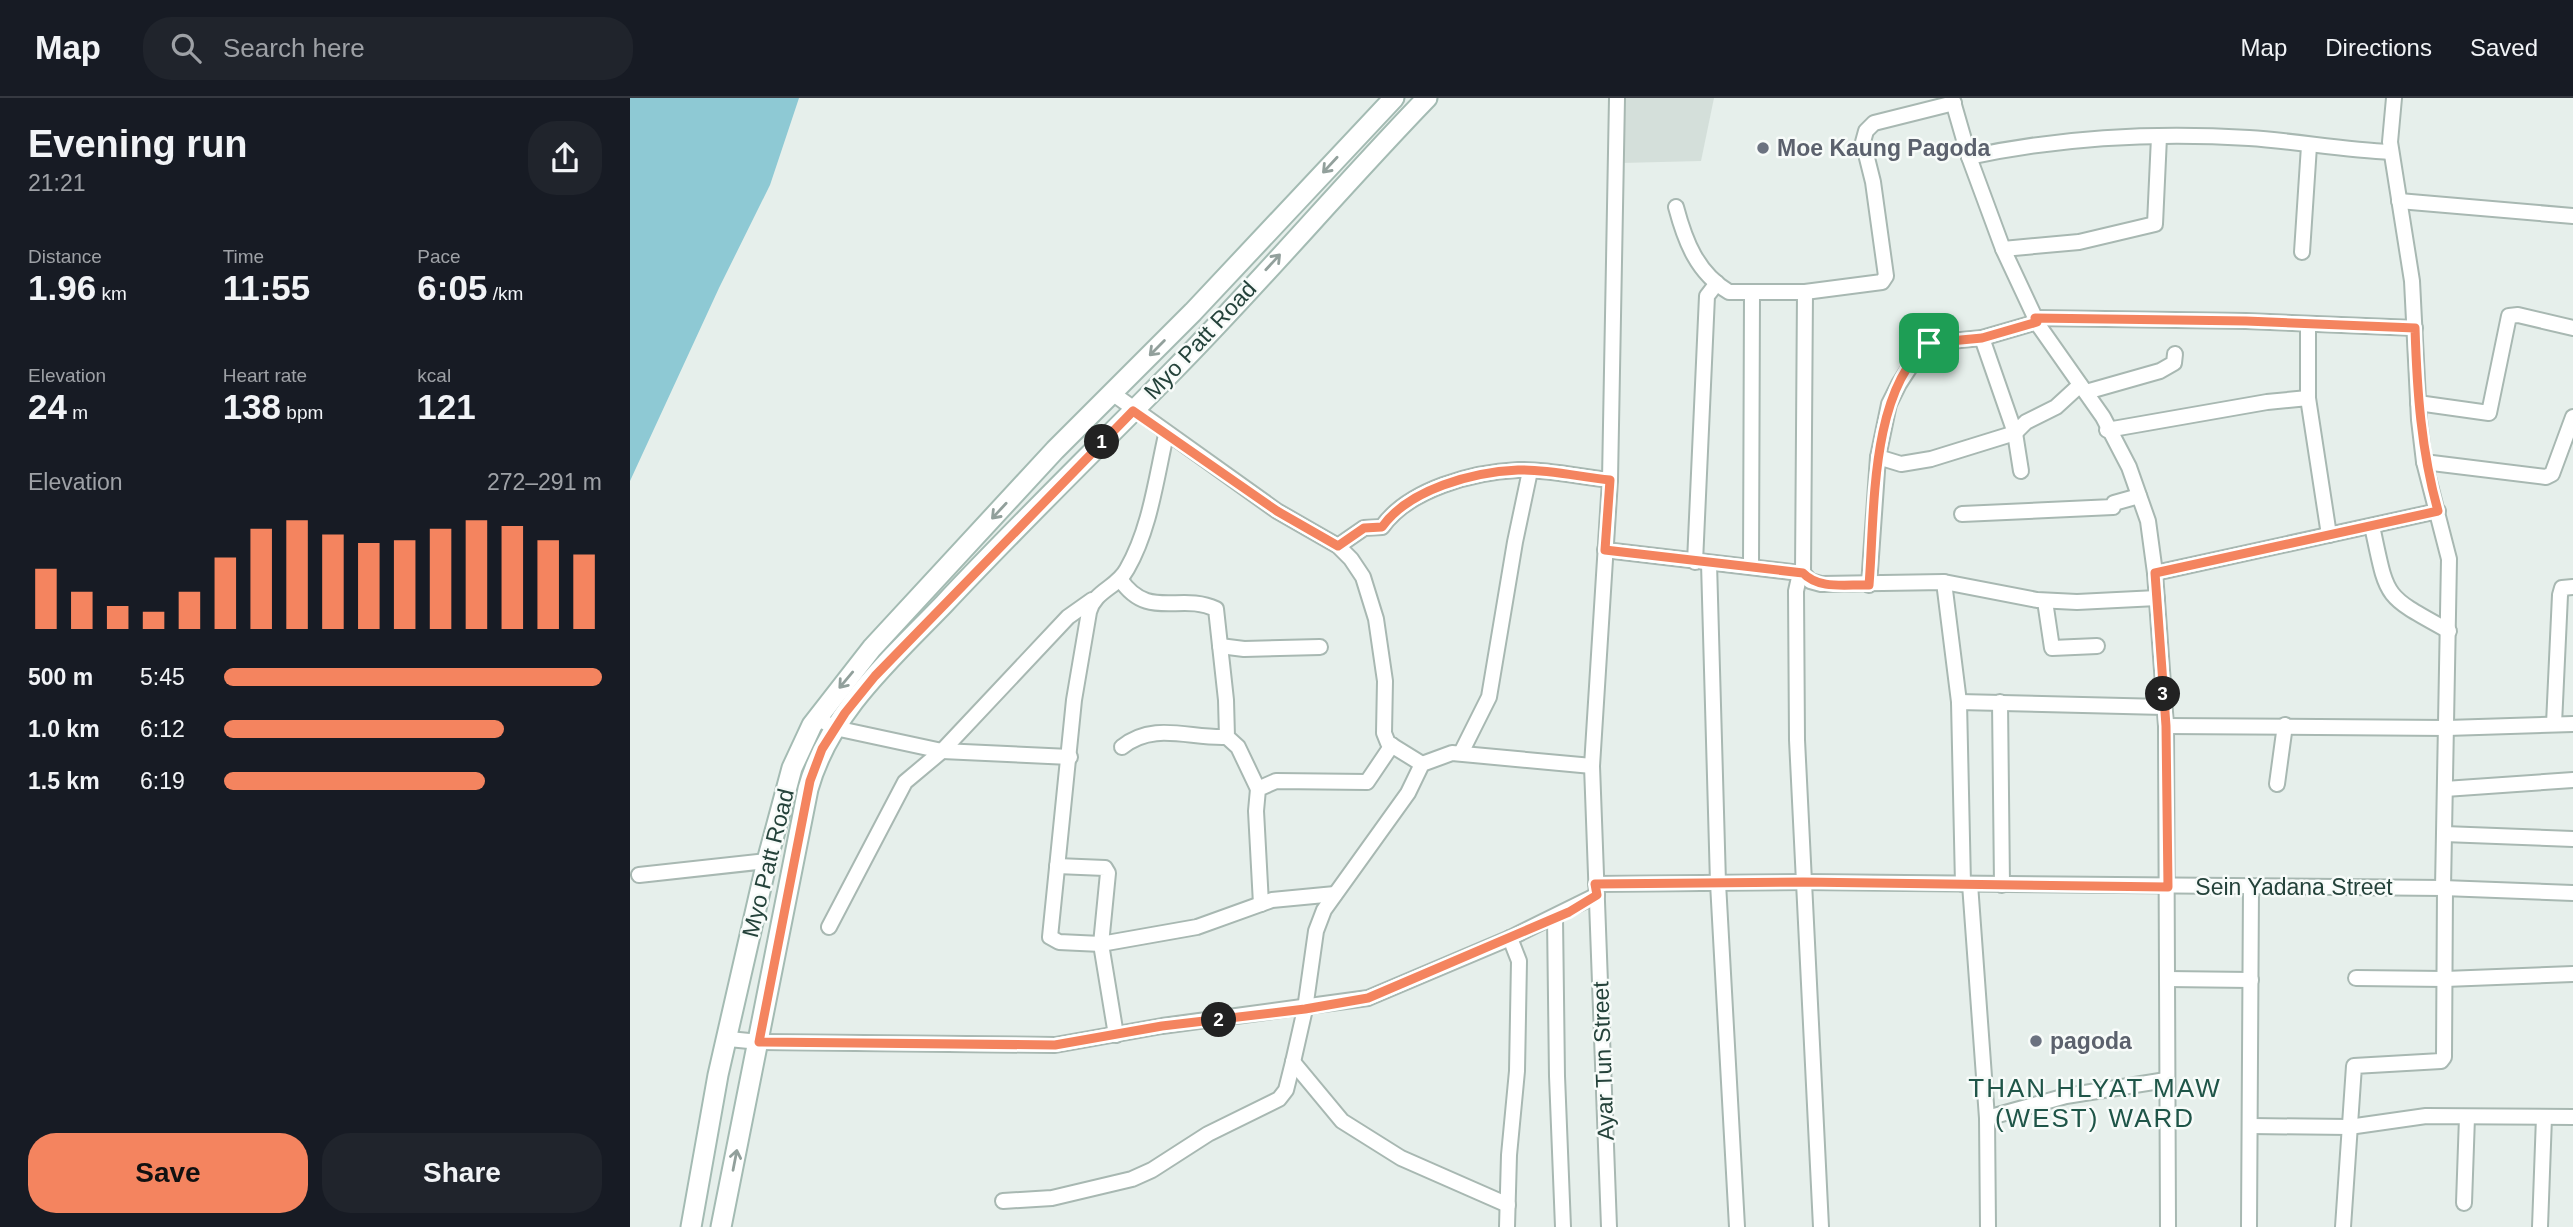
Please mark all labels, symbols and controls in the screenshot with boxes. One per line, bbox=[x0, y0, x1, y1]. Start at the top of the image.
search box bbox=[143, 17, 633, 80]
text: Map bbox=[35, 29, 101, 66]
icon: search bbox=[167, 29, 205, 67]
text: Search here bbox=[223, 33, 365, 63]
text: Map bbox=[2241, 34, 2287, 61]
text: Directions bbox=[2325, 34, 2432, 61]
text: Saved bbox=[2470, 34, 2538, 61]
button: share bbox=[528, 121, 602, 195]
text: Evening run bbox=[28, 123, 248, 165]
place label: Moe Kaung Pagoda bbox=[1777, 135, 1991, 161]
marker: Moe Kaung Pagoda bbox=[1755, 140, 1771, 156]
one-way arrow bbox=[1322, 156, 1339, 173]
text: 21:21 bbox=[28, 170, 86, 196]
text: Distance bbox=[28, 246, 102, 267]
text: Time bbox=[223, 246, 264, 267]
text: Pace bbox=[417, 246, 461, 267]
one-way arrow bbox=[1265, 253, 1281, 271]
text: 1.96 bbox=[28, 268, 96, 307]
text: 11:55 bbox=[223, 268, 310, 307]
text: 6:05 bbox=[417, 268, 487, 307]
street label: Myo Patt Road bbox=[1139, 275, 1261, 405]
text: km bbox=[96, 283, 127, 304]
text: /km bbox=[487, 283, 523, 304]
pin bbox=[1899, 313, 1959, 373]
icon: arrive bbox=[1910, 324, 1948, 362]
one-way arrow bbox=[1149, 339, 1166, 356]
text: Elevation bbox=[28, 365, 106, 386]
text: Heart rate bbox=[223, 365, 307, 386]
text: kcal bbox=[417, 365, 451, 386]
text: 24 bbox=[28, 387, 67, 426]
text: 138 bbox=[223, 387, 281, 426]
text: 121 bbox=[417, 387, 476, 426]
text: m bbox=[67, 402, 88, 423]
text: bpm bbox=[281, 402, 323, 423]
pin: 1 bbox=[1084, 424, 1120, 460]
text: 1 bbox=[1096, 431, 1107, 452]
text: Elevation bbox=[28, 469, 123, 495]
text: 272–291 m bbox=[487, 469, 602, 495]
one-way arrow bbox=[990, 502, 1007, 519]
text: 500 m bbox=[28, 664, 93, 690]
text: 5:45 bbox=[140, 664, 185, 690]
one-way arrow bbox=[838, 670, 853, 688]
pin: 3 bbox=[2146, 676, 2180, 712]
text: 3 bbox=[2157, 683, 2168, 704]
text: 1.0 km bbox=[28, 716, 100, 742]
text: 6:12 bbox=[140, 716, 185, 742]
text: 1.5 km bbox=[28, 768, 100, 794]
text: 6:19 bbox=[140, 768, 185, 794]
street label: Myo Patt Road bbox=[737, 786, 799, 940]
street label: Sein Yadana Street bbox=[2195, 874, 2393, 900]
street label: Ayar Tun Street bbox=[1587, 980, 1619, 1141]
pin: 2 bbox=[1202, 1002, 1236, 1038]
text: 2 bbox=[1213, 1009, 1224, 1030]
place label: pagoda bbox=[2050, 1028, 2132, 1054]
marker: pagoda bbox=[2028, 1033, 2044, 1049]
district label: THAN HLYAT MAW (WEST) WARD bbox=[1968, 1073, 2222, 1133]
button: Save bbox=[28, 1133, 308, 1213]
button: Share bbox=[322, 1133, 602, 1213]
one-way arrow bbox=[728, 1149, 742, 1172]

